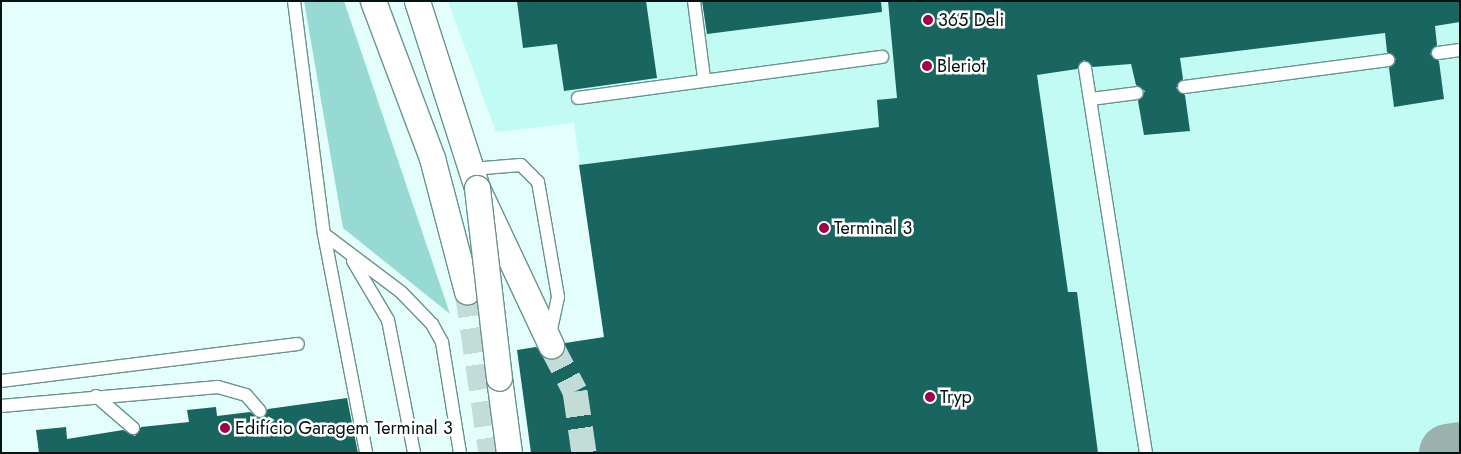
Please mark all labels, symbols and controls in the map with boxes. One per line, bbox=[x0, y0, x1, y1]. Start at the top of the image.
place label: 365 Deli bbox=[938, 9, 1004, 31]
marker: 365 Deli bbox=[922, 14, 934, 26]
place label: Bleriot bbox=[937, 55, 985, 77]
marker: Bleriot bbox=[921, 60, 933, 72]
place label: Terminal 3 bbox=[834, 217, 912, 239]
marker: Terminal 3 bbox=[818, 222, 830, 234]
place label: Tryp bbox=[940, 386, 972, 408]
marker: Tryp bbox=[924, 391, 936, 403]
place label: Edifício Garagem Terminal 3 bbox=[235, 417, 453, 439]
marker: Edifício Garagem Terminal 3 bbox=[219, 422, 231, 434]

